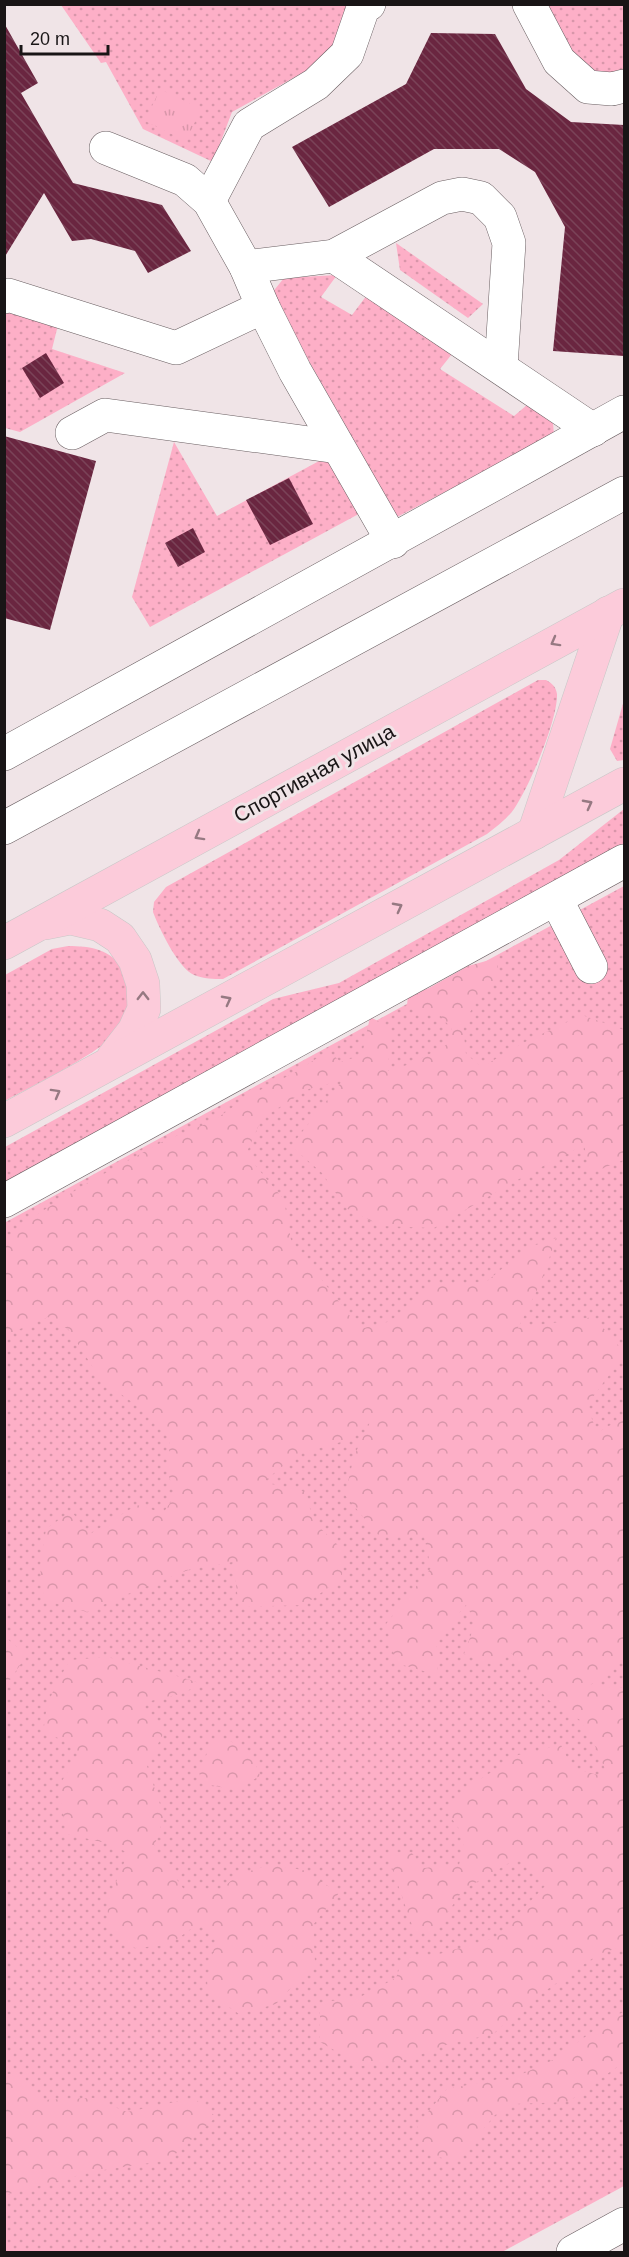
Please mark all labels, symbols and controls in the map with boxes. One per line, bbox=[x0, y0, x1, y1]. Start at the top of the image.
scale bar bbox=[21, 18, 108, 56]
text: 20 m bbox=[30, 29, 70, 49]
one-way arrow bbox=[550, 635, 561, 646]
street label: Спортивная улица bbox=[230, 719, 399, 827]
one-way arrow bbox=[582, 800, 592, 811]
one-way arrow bbox=[195, 829, 205, 840]
one-way arrow bbox=[392, 903, 402, 914]
one-way arrow bbox=[137, 991, 150, 1000]
one-way arrow bbox=[221, 996, 231, 1007]
one-way arrow bbox=[49, 1089, 60, 1100]

